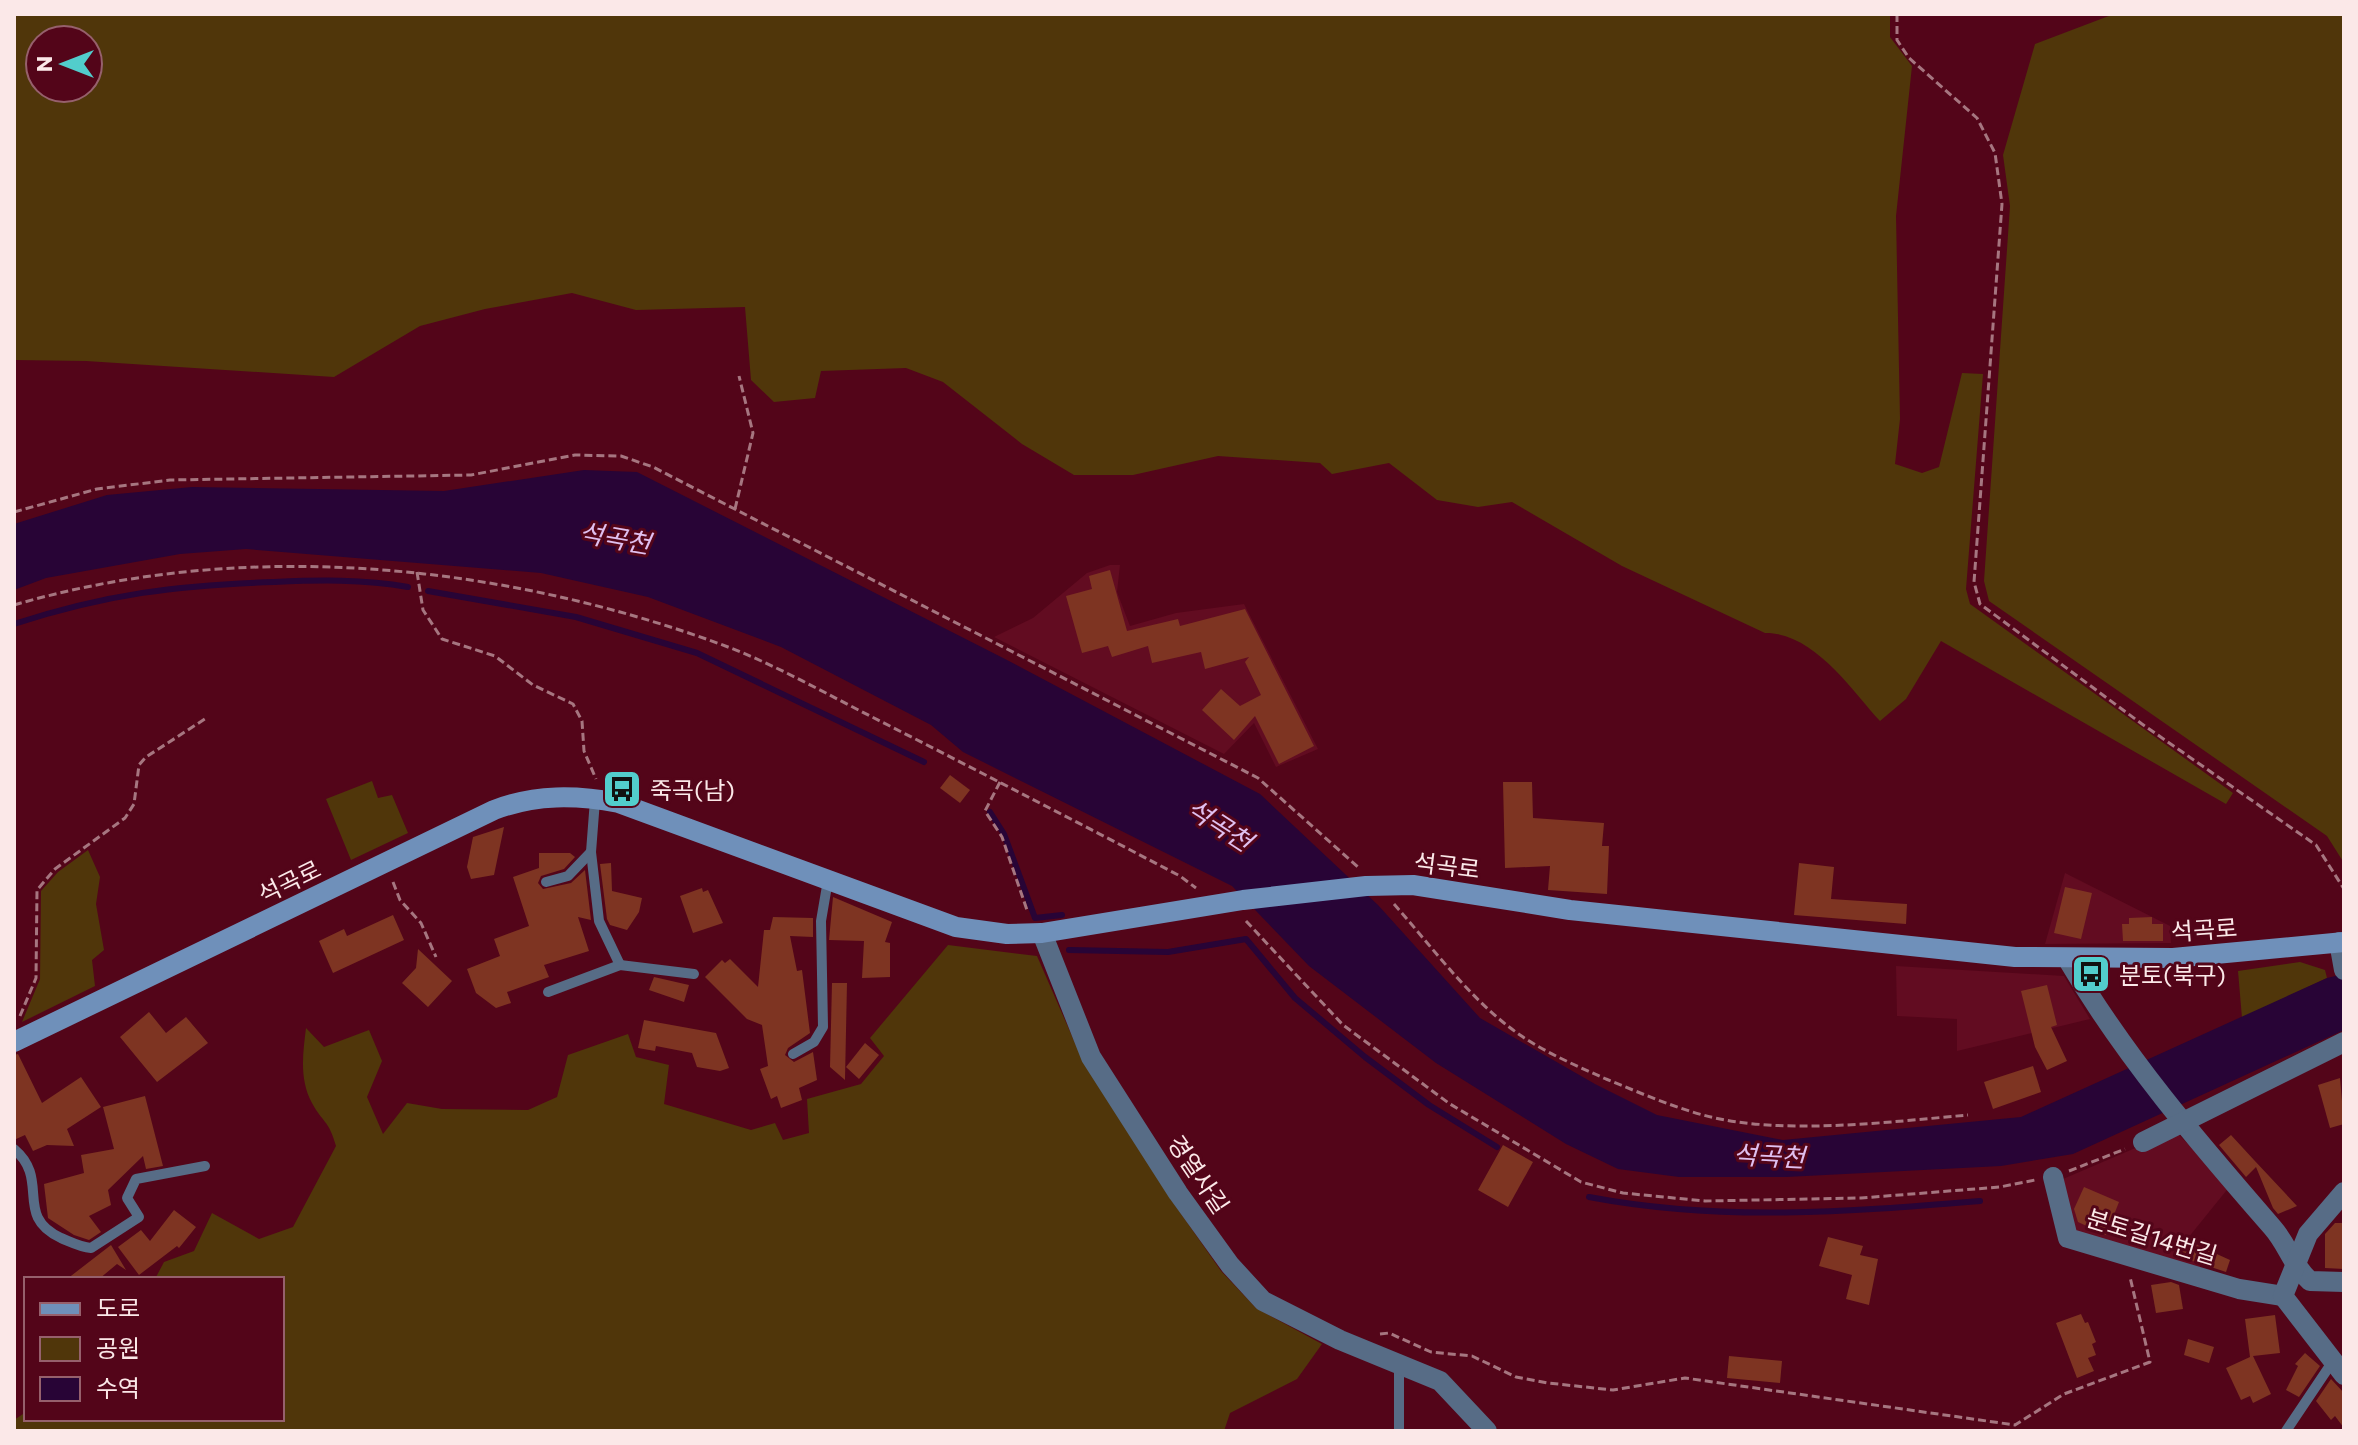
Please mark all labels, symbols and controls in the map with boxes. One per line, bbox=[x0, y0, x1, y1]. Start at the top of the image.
north arrow bbox=[24, 24, 104, 104]
text: N bbox=[30, 56, 57, 72]
water label: 석곡천 bbox=[577, 516, 656, 559]
bus stop icon: 죽곡(남) bbox=[601, 768, 643, 810]
place label: 죽곡(남) bbox=[650, 775, 735, 804]
water label: 석곡천 bbox=[1181, 791, 1261, 858]
street label: 석곡로 bbox=[1412, 847, 1482, 883]
street label: 석곡로 bbox=[253, 853, 325, 909]
street label: 석곡로 bbox=[2170, 912, 2238, 946]
bus stop icon: 분토(북구) bbox=[2070, 953, 2112, 995]
place label: 분토(북구) bbox=[2119, 960, 2226, 989]
street label: 경열사길 bbox=[1162, 1129, 1236, 1219]
water label: 석곡천 bbox=[1732, 1138, 1809, 1173]
street label: 분토길14번길 bbox=[2083, 1202, 2221, 1270]
legend bbox=[24, 1277, 284, 1421]
text: 도로 bbox=[96, 1293, 140, 1322]
text: 공원 bbox=[96, 1333, 140, 1362]
text: 수역 bbox=[96, 1373, 140, 1402]

